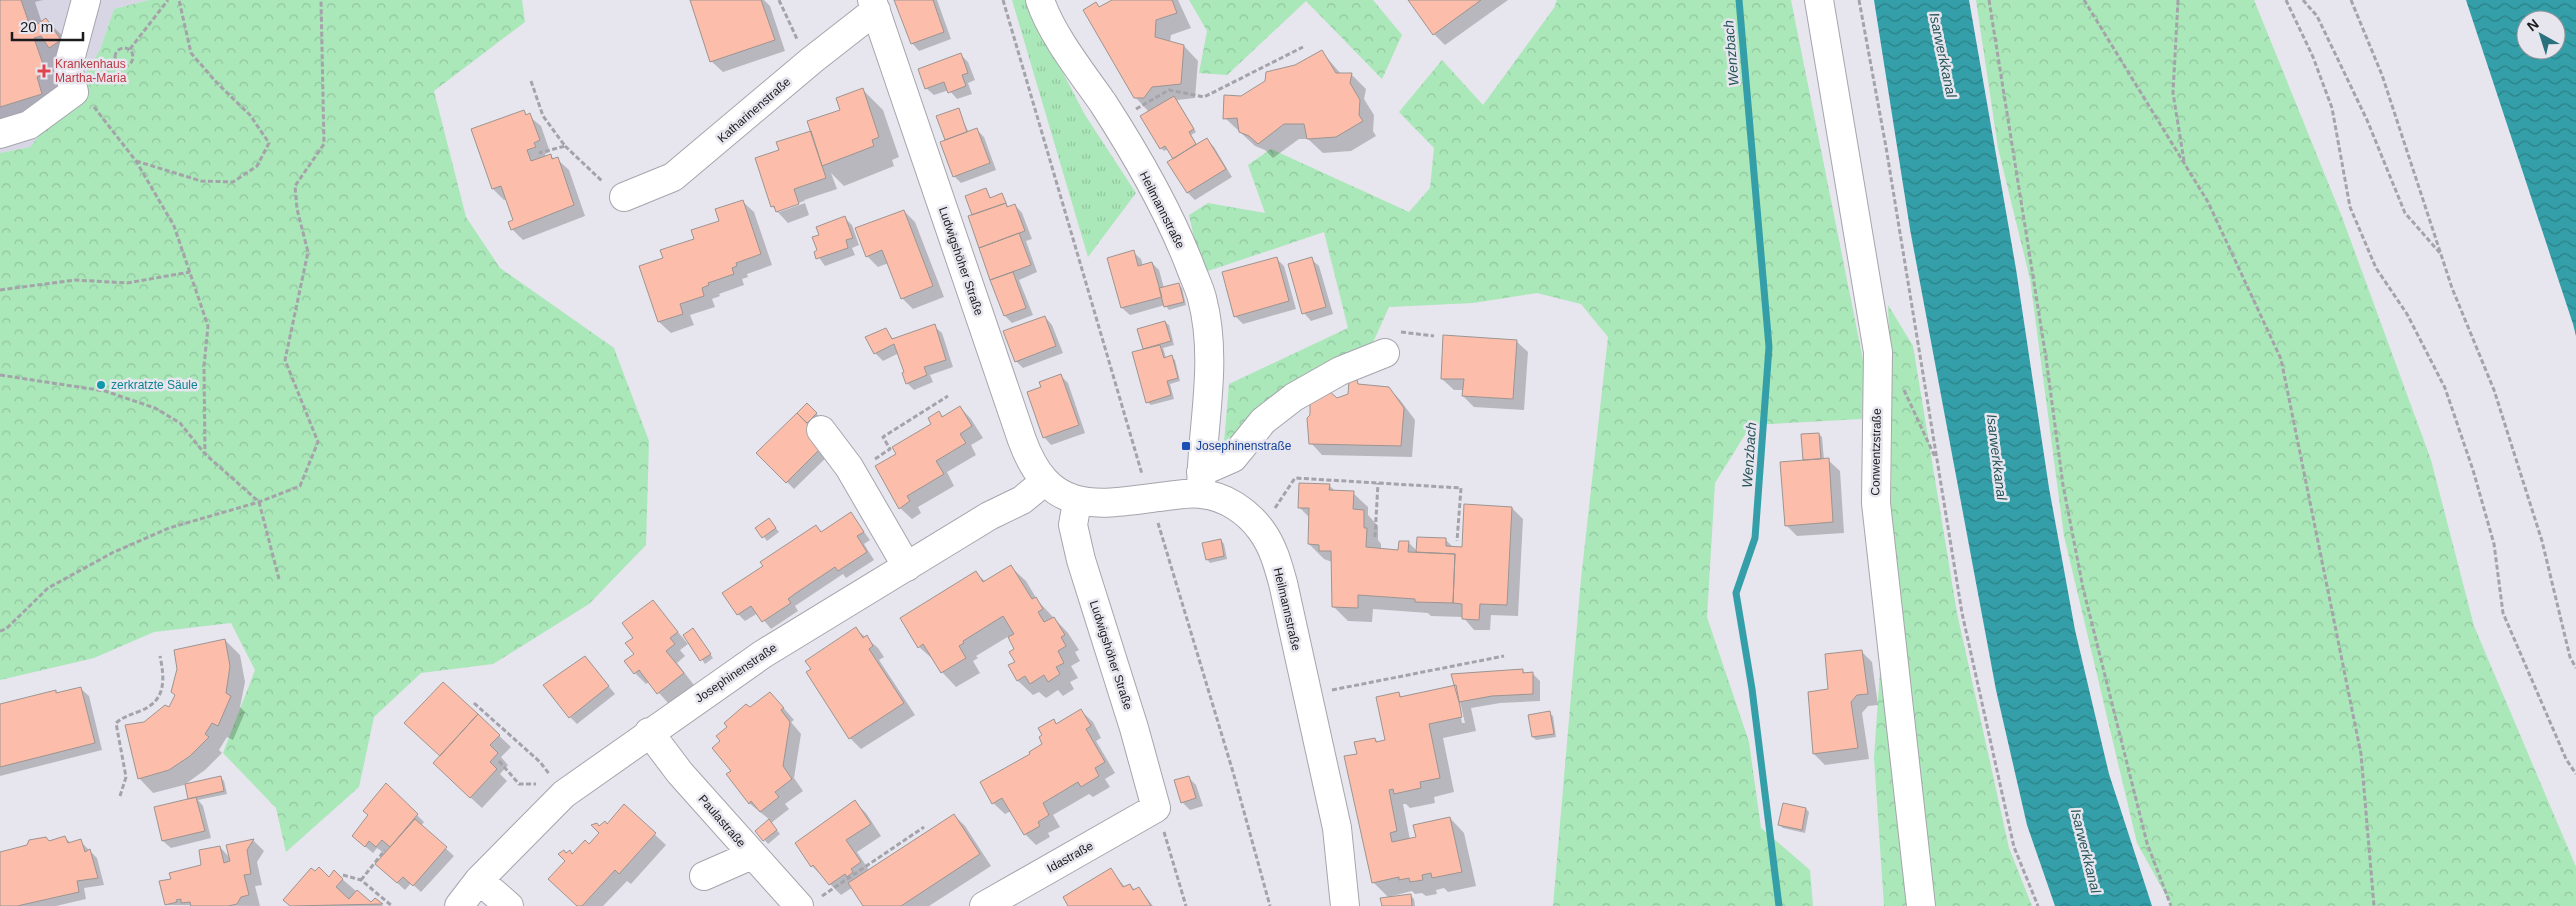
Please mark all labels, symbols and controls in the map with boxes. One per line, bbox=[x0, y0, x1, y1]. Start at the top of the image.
scale bar bbox=[12, 10, 84, 42]
north arrow bbox=[2516, 10, 2566, 60]
water label: Isarwerkkanal bbox=[1926, 11, 1960, 100]
text: N bbox=[2524, 15, 2542, 34]
text: 20 m bbox=[20, 18, 53, 35]
water label: Wenzbach bbox=[1720, 19, 1742, 87]
place label: Krankenhaus Martha-Maria bbox=[55, 57, 127, 85]
marker: Krankenhaus Martha-Maria bbox=[37, 64, 51, 78]
street label: Katharinenstraße bbox=[715, 74, 794, 145]
street label: Heilmannstraße bbox=[1137, 169, 1188, 251]
street label: Ludwigshöher Straße bbox=[936, 205, 986, 318]
place label: zerkratzte Säule bbox=[111, 378, 198, 392]
marker: zerkratzte Säule bbox=[95, 379, 107, 391]
street label: Conwentzstraße bbox=[1868, 408, 1884, 496]
water label: Isarwerkkanal bbox=[1984, 413, 2010, 502]
water label: Wenzbach bbox=[1739, 421, 1759, 488]
place label: Josephinenstraße bbox=[1196, 439, 1292, 453]
marker: Josephinenstraße bbox=[1180, 440, 1192, 452]
street label: Heilmannstraße bbox=[1271, 566, 1303, 652]
street label: Ludwigshöher Straße bbox=[1087, 599, 1135, 712]
street label: Josephinenstraße bbox=[693, 640, 780, 705]
street label: Paulastraße bbox=[695, 792, 749, 850]
water label: Isarwerkkanal bbox=[2068, 807, 2104, 896]
street label: Idastraße bbox=[1044, 838, 1096, 875]

